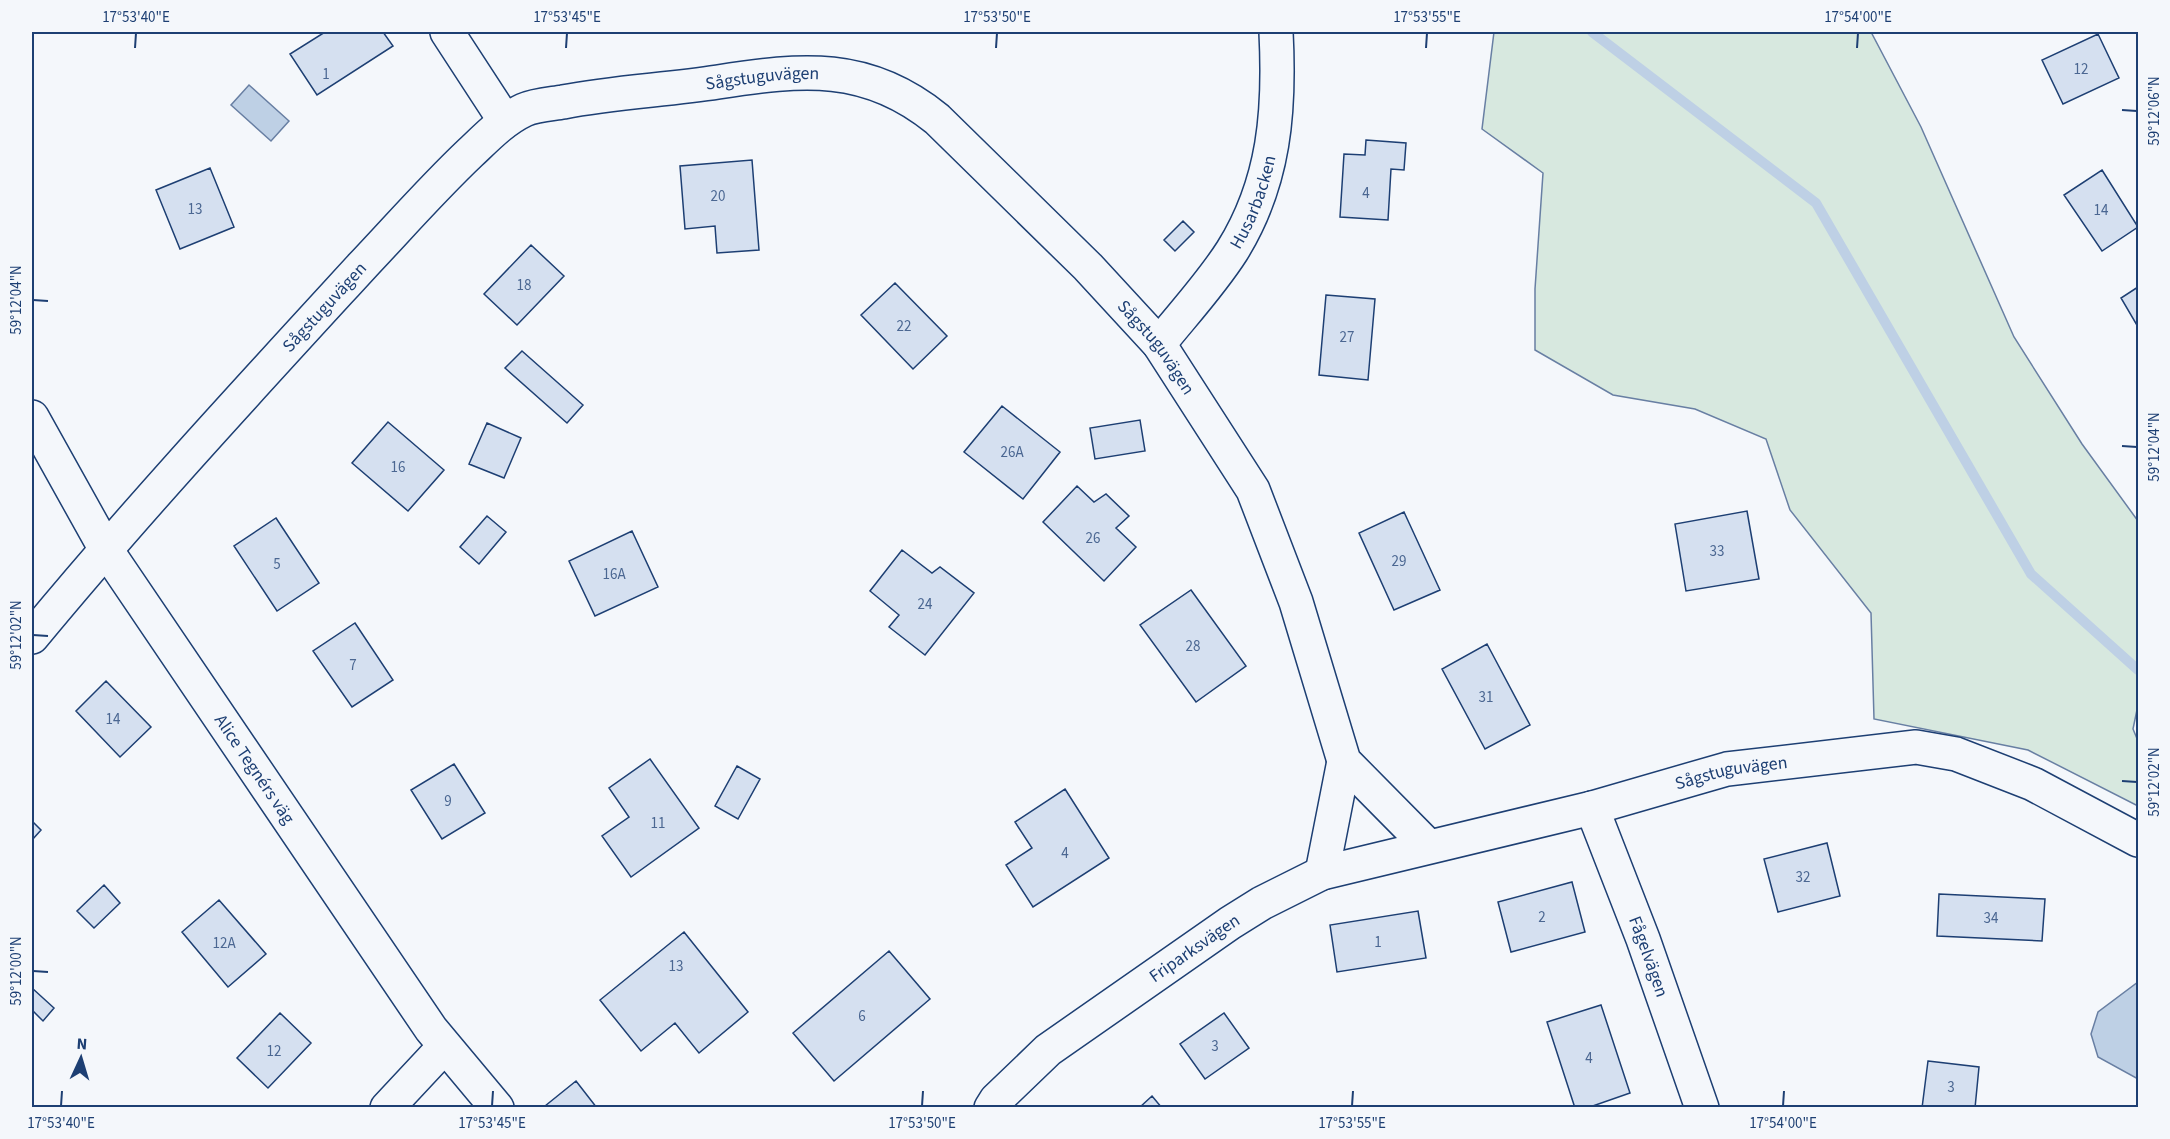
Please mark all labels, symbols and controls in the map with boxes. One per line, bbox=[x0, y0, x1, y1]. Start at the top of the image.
text: 17°53'40"E bbox=[102, 7, 170, 28]
text: 17°53'45"E bbox=[533, 7, 601, 28]
text: 17°53'50"E bbox=[963, 7, 1031, 28]
text: 17°53'55"E bbox=[1393, 7, 1461, 28]
text: 17°54'00"E bbox=[1824, 7, 1892, 28]
house number: 12 bbox=[2074, 59, 2088, 80]
street label: Sågstuguvägen bbox=[704, 60, 820, 96]
house number: 1 bbox=[322, 64, 330, 85]
text: 59°12'06"N bbox=[2144, 76, 2165, 146]
street label: Husarbacken bbox=[1223, 153, 1282, 254]
house number: 4 bbox=[1362, 183, 1370, 204]
house number: 20 bbox=[711, 186, 725, 207]
house number: 13 bbox=[188, 199, 202, 220]
house number: 14 bbox=[2094, 200, 2109, 221]
street label: Sågstuguvägen bbox=[276, 256, 372, 358]
text: 59°12'04"N bbox=[6, 265, 27, 335]
house number: 18 bbox=[517, 275, 531, 296]
street label: Sågstuguvägen bbox=[1112, 294, 1201, 400]
house number: 22 bbox=[897, 316, 911, 337]
house number: 27 bbox=[1340, 327, 1354, 348]
text: 59°12'04"N bbox=[2144, 412, 2165, 482]
house number: 26A bbox=[1000, 442, 1024, 463]
house number: 16 bbox=[391, 457, 405, 478]
house number: 26 bbox=[1086, 528, 1100, 549]
house number: 33 bbox=[1710, 541, 1724, 562]
house number: 29 bbox=[1392, 551, 1406, 572]
house number: 5 bbox=[273, 554, 281, 575]
house number: 16A bbox=[602, 564, 626, 585]
house number: 24 bbox=[918, 594, 933, 615]
text: 59°12'02"N bbox=[6, 600, 27, 670]
house number: 28 bbox=[1186, 636, 1200, 657]
house number: 7 bbox=[349, 655, 357, 676]
house number: 31 bbox=[1479, 687, 1493, 708]
house number: 14 bbox=[106, 709, 121, 730]
street label: Alice Tegnérs väg bbox=[209, 709, 301, 829]
text: 59°12'02"N bbox=[2144, 747, 2165, 817]
street label: Sågstuguvägen bbox=[1672, 750, 1789, 796]
house number: 9 bbox=[444, 791, 452, 812]
house number: 11 bbox=[651, 813, 665, 834]
house number: 4 bbox=[1061, 843, 1069, 864]
house number: 32 bbox=[1796, 867, 1810, 888]
street label: Friparksvägen bbox=[1144, 907, 1244, 988]
house number: 2 bbox=[1538, 907, 1546, 928]
house number: 34 bbox=[1984, 908, 1999, 929]
street label: Fågelvägen bbox=[1623, 912, 1675, 1000]
house number: 1 bbox=[1374, 932, 1382, 953]
house number: 12A bbox=[212, 933, 236, 954]
text: 59°12'00"N bbox=[6, 936, 27, 1006]
house number: 13 bbox=[669, 956, 683, 977]
house number: 6 bbox=[858, 1006, 866, 1027]
north arrow bbox=[51, 1028, 111, 1088]
text: N bbox=[76, 1033, 88, 1055]
house number: 3 bbox=[1211, 1036, 1219, 1057]
house number: 12 bbox=[267, 1041, 281, 1062]
house number: 4 bbox=[1585, 1048, 1593, 1069]
house number: 3 bbox=[1947, 1077, 1955, 1098]
text: 17°53'40"E bbox=[27, 1113, 95, 1134]
text: 17°53'45"E bbox=[458, 1113, 526, 1134]
text: 17°53'50"E bbox=[888, 1113, 956, 1134]
text: 17°53'55"E bbox=[1318, 1113, 1386, 1134]
text: 17°54'00"E bbox=[1749, 1113, 1817, 1134]

